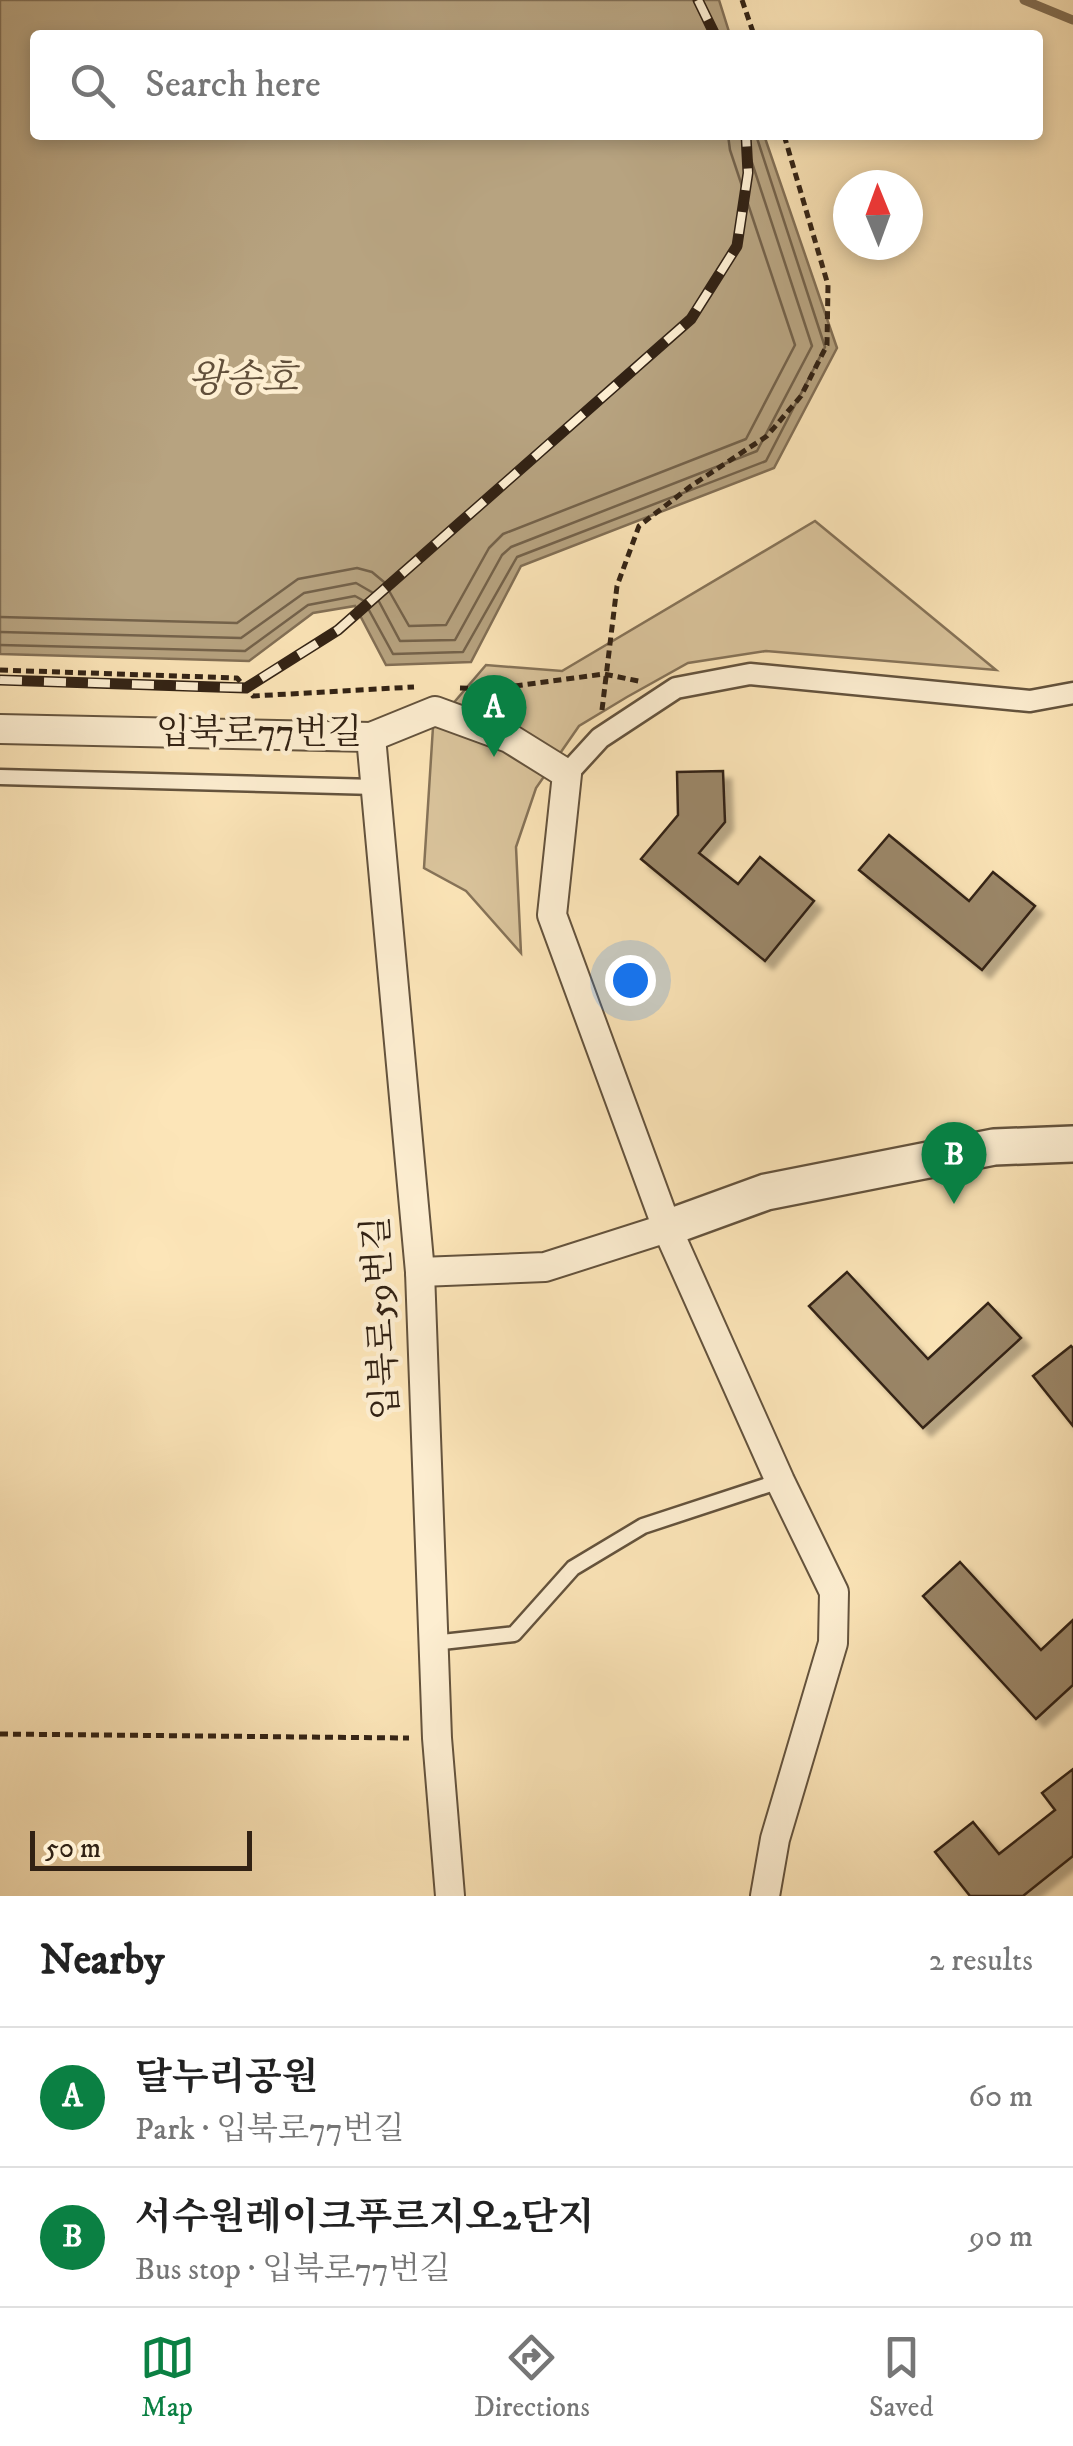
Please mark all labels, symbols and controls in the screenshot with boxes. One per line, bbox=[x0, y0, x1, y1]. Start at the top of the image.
search box bbox=[30, 30, 1043, 140]
icon: search bbox=[65, 58, 120, 113]
text: Search here bbox=[145, 61, 321, 109]
north arrow bbox=[833, 170, 923, 260]
water label: 왕송호 bbox=[188, 356, 300, 404]
pin: A bbox=[462, 674, 526, 757]
street label: 입북로77번길 bbox=[156, 711, 362, 755]
your location bbox=[605, 955, 656, 1006]
pin: B bbox=[922, 1122, 986, 1204]
street label: 입북로59번길 bbox=[355, 1215, 409, 1421]
scale bar bbox=[30, 1826, 252, 1870]
text: 50 m bbox=[45, 1831, 101, 1866]
text: Nearby bbox=[40, 1935, 164, 1987]
text: 2 results bbox=[929, 1941, 1033, 1981]
text: 달누리공원 bbox=[135, 2054, 319, 2102]
text: A bbox=[62, 2077, 83, 2117]
text: 60 m bbox=[968, 2077, 1033, 2117]
text: Park · 입북로77번길 bbox=[135, 2110, 404, 2150]
text: 서수원레이크푸르지오2단지 bbox=[135, 2194, 594, 2242]
text: B bbox=[62, 2217, 83, 2257]
text: 90 m bbox=[969, 2217, 1033, 2257]
text: Bus stop · 입북로77번길 bbox=[135, 2250, 451, 2290]
tab: Map bbox=[140, 2330, 195, 2425]
tab: Directions bbox=[474, 2330, 590, 2425]
tab: Saved bbox=[869, 2330, 933, 2425]

